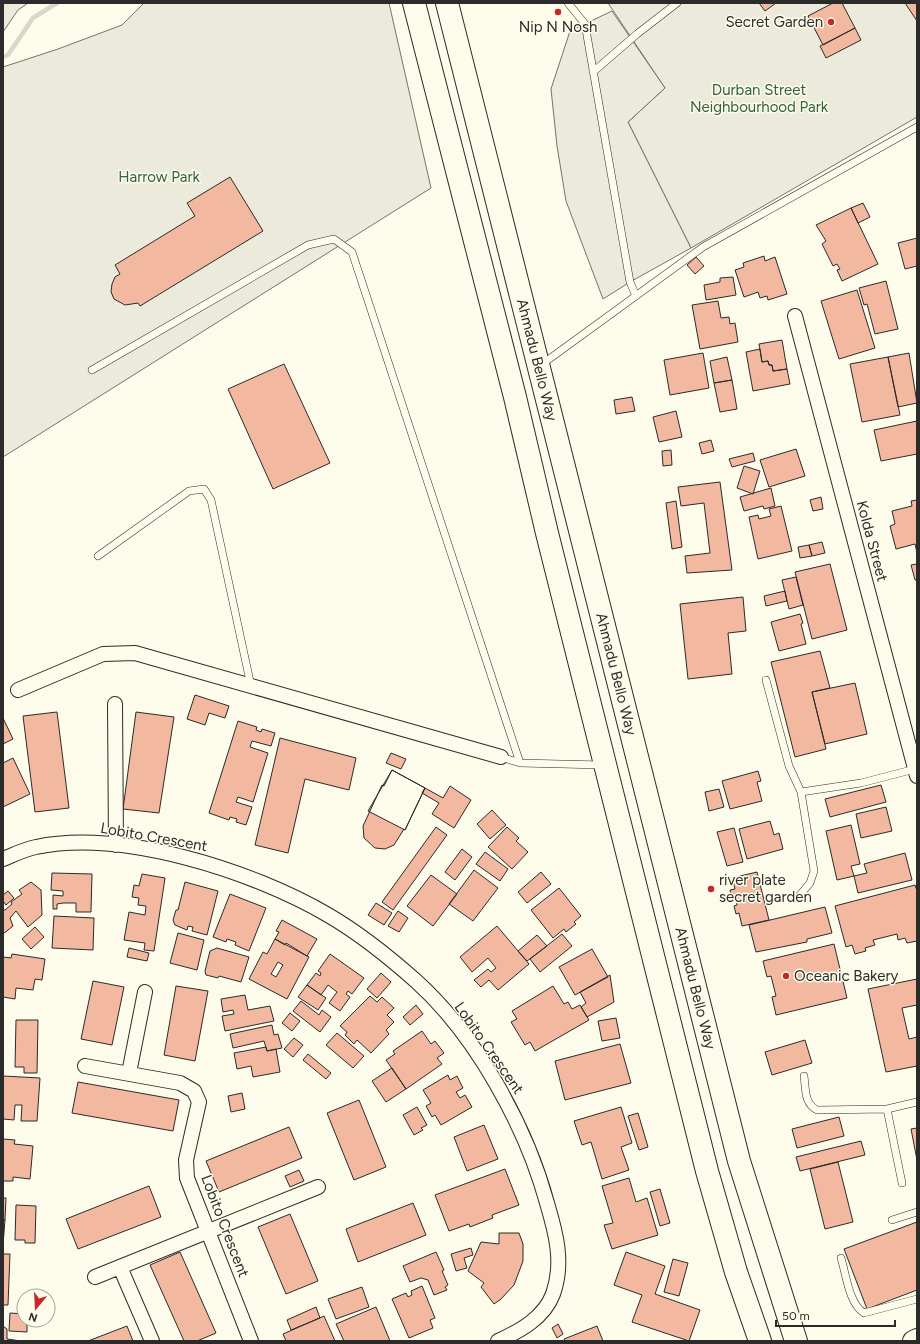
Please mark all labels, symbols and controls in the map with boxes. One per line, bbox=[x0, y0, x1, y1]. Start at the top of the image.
marker: Nip N Nosh bbox=[553, 7, 563, 17]
place label: Secret Garden bbox=[725, 13, 823, 31]
marker: Secret Garden bbox=[826, 17, 836, 27]
place label: Nip N Nosh bbox=[519, 18, 597, 36]
park label: Durban Street Neighbourhood Park bbox=[690, 81, 829, 116]
park label: Harrow Park bbox=[118, 168, 200, 186]
street label: Ahmadu Bello Way bbox=[513, 297, 561, 423]
street label: Kolda Street bbox=[853, 499, 892, 584]
street label: Ahmadu Bello Way bbox=[592, 611, 640, 737]
street label: Lobito Crescent bbox=[99, 819, 209, 855]
place label: river plate secret garden bbox=[719, 871, 812, 906]
marker: river plate secret garden bbox=[706, 884, 716, 894]
street label: Ahmadu Bello Way bbox=[671, 925, 720, 1051]
place label: Oceanic Bakery bbox=[794, 967, 898, 985]
marker: Oceanic Bakery bbox=[781, 971, 791, 981]
street label: Lobito Crescent bbox=[451, 999, 528, 1098]
street label: Lobito Crescent bbox=[197, 1172, 253, 1280]
north arrow bbox=[16, 1288, 56, 1328]
scale bar bbox=[776, 1302, 895, 1328]
text: 50 m bbox=[782, 1309, 810, 1323]
text: N bbox=[27, 1310, 39, 1325]

